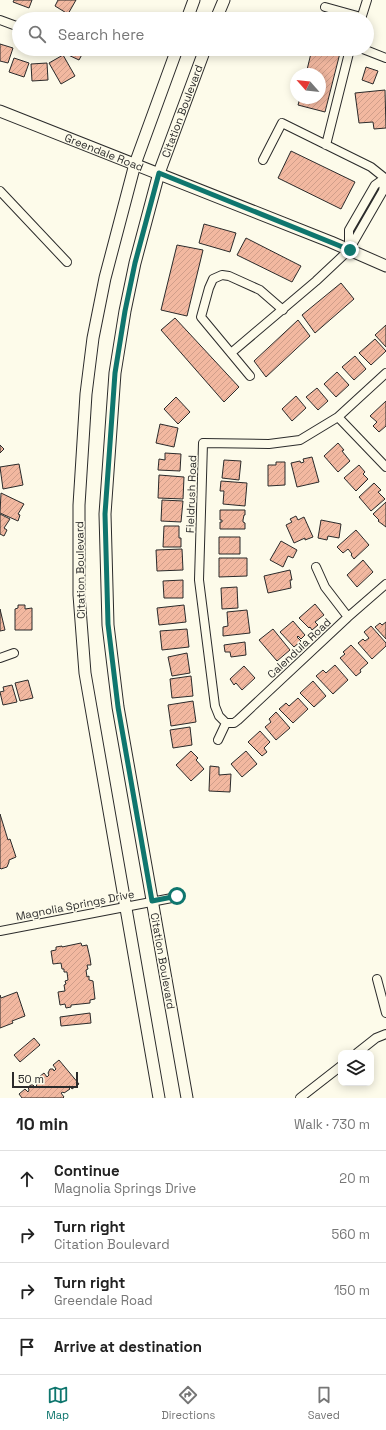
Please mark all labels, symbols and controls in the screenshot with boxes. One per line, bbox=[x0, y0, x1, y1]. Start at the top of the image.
search box bbox=[12, 12, 374, 56]
icon: search bbox=[26, 23, 48, 45]
text: Search here bbox=[58, 25, 144, 44]
street label: Citation Boulevard bbox=[158, 63, 206, 159]
north arrow bbox=[290, 68, 326, 104]
street label: Greendale Road bbox=[63, 130, 146, 174]
route end bbox=[341, 241, 359, 259]
street label: Fieldrush Road bbox=[183, 455, 199, 533]
street label: Citation Boulevard bbox=[72, 521, 88, 619]
street label: Calendula Road bbox=[264, 615, 334, 681]
street label: Magnolia Springs Drive bbox=[15, 887, 135, 923]
route start bbox=[168, 887, 186, 905]
street label: Citation Boulevard bbox=[148, 912, 178, 1010]
map controls bbox=[338, 1050, 374, 1086]
button: layers bbox=[338, 1050, 374, 1086]
scale bar bbox=[12, 1070, 78, 1089]
text: 50 m bbox=[18, 1072, 44, 1086]
text: 10 min bbox=[16, 1113, 69, 1135]
text: Walk · 730 m bbox=[294, 1116, 370, 1133]
text: Continue bbox=[54, 1161, 120, 1180]
icon: ahead bbox=[16, 1168, 38, 1190]
text: 20 m bbox=[339, 1170, 370, 1187]
text: Magnolia Springs Drive bbox=[54, 1180, 196, 1197]
text: Turn right bbox=[54, 1217, 125, 1236]
icon: right bbox=[16, 1224, 38, 1246]
text: 560 m bbox=[331, 1226, 370, 1243]
text: Citation Boulevard bbox=[54, 1236, 170, 1253]
text: Turn right bbox=[54, 1273, 125, 1292]
icon: right bbox=[16, 1280, 38, 1302]
text: 150 m bbox=[334, 1282, 370, 1299]
text: Greendale Road bbox=[54, 1292, 153, 1309]
icon: arrive bbox=[16, 1336, 38, 1358]
text: Arrive at destination bbox=[54, 1337, 202, 1356]
tab: Map bbox=[46, 1384, 69, 1422]
tab: Directions bbox=[161, 1384, 215, 1422]
tab: Saved bbox=[308, 1384, 340, 1422]

